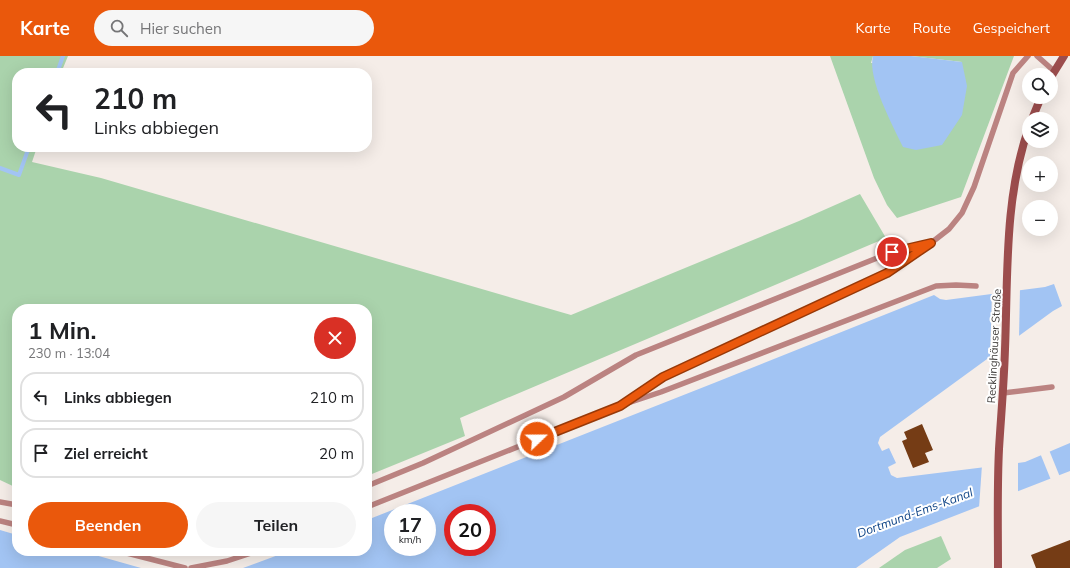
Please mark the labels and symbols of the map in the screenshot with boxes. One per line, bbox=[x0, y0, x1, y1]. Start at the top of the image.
pin bbox=[875, 235, 909, 269]
street label: Recklinghäuser Straße bbox=[984, 288, 1004, 404]
position arrow bbox=[516, 418, 558, 460]
water label: Dortmund-Ems-Kanal bbox=[855, 485, 975, 540]
speed limit sign: 20 bbox=[444, 504, 496, 556]

